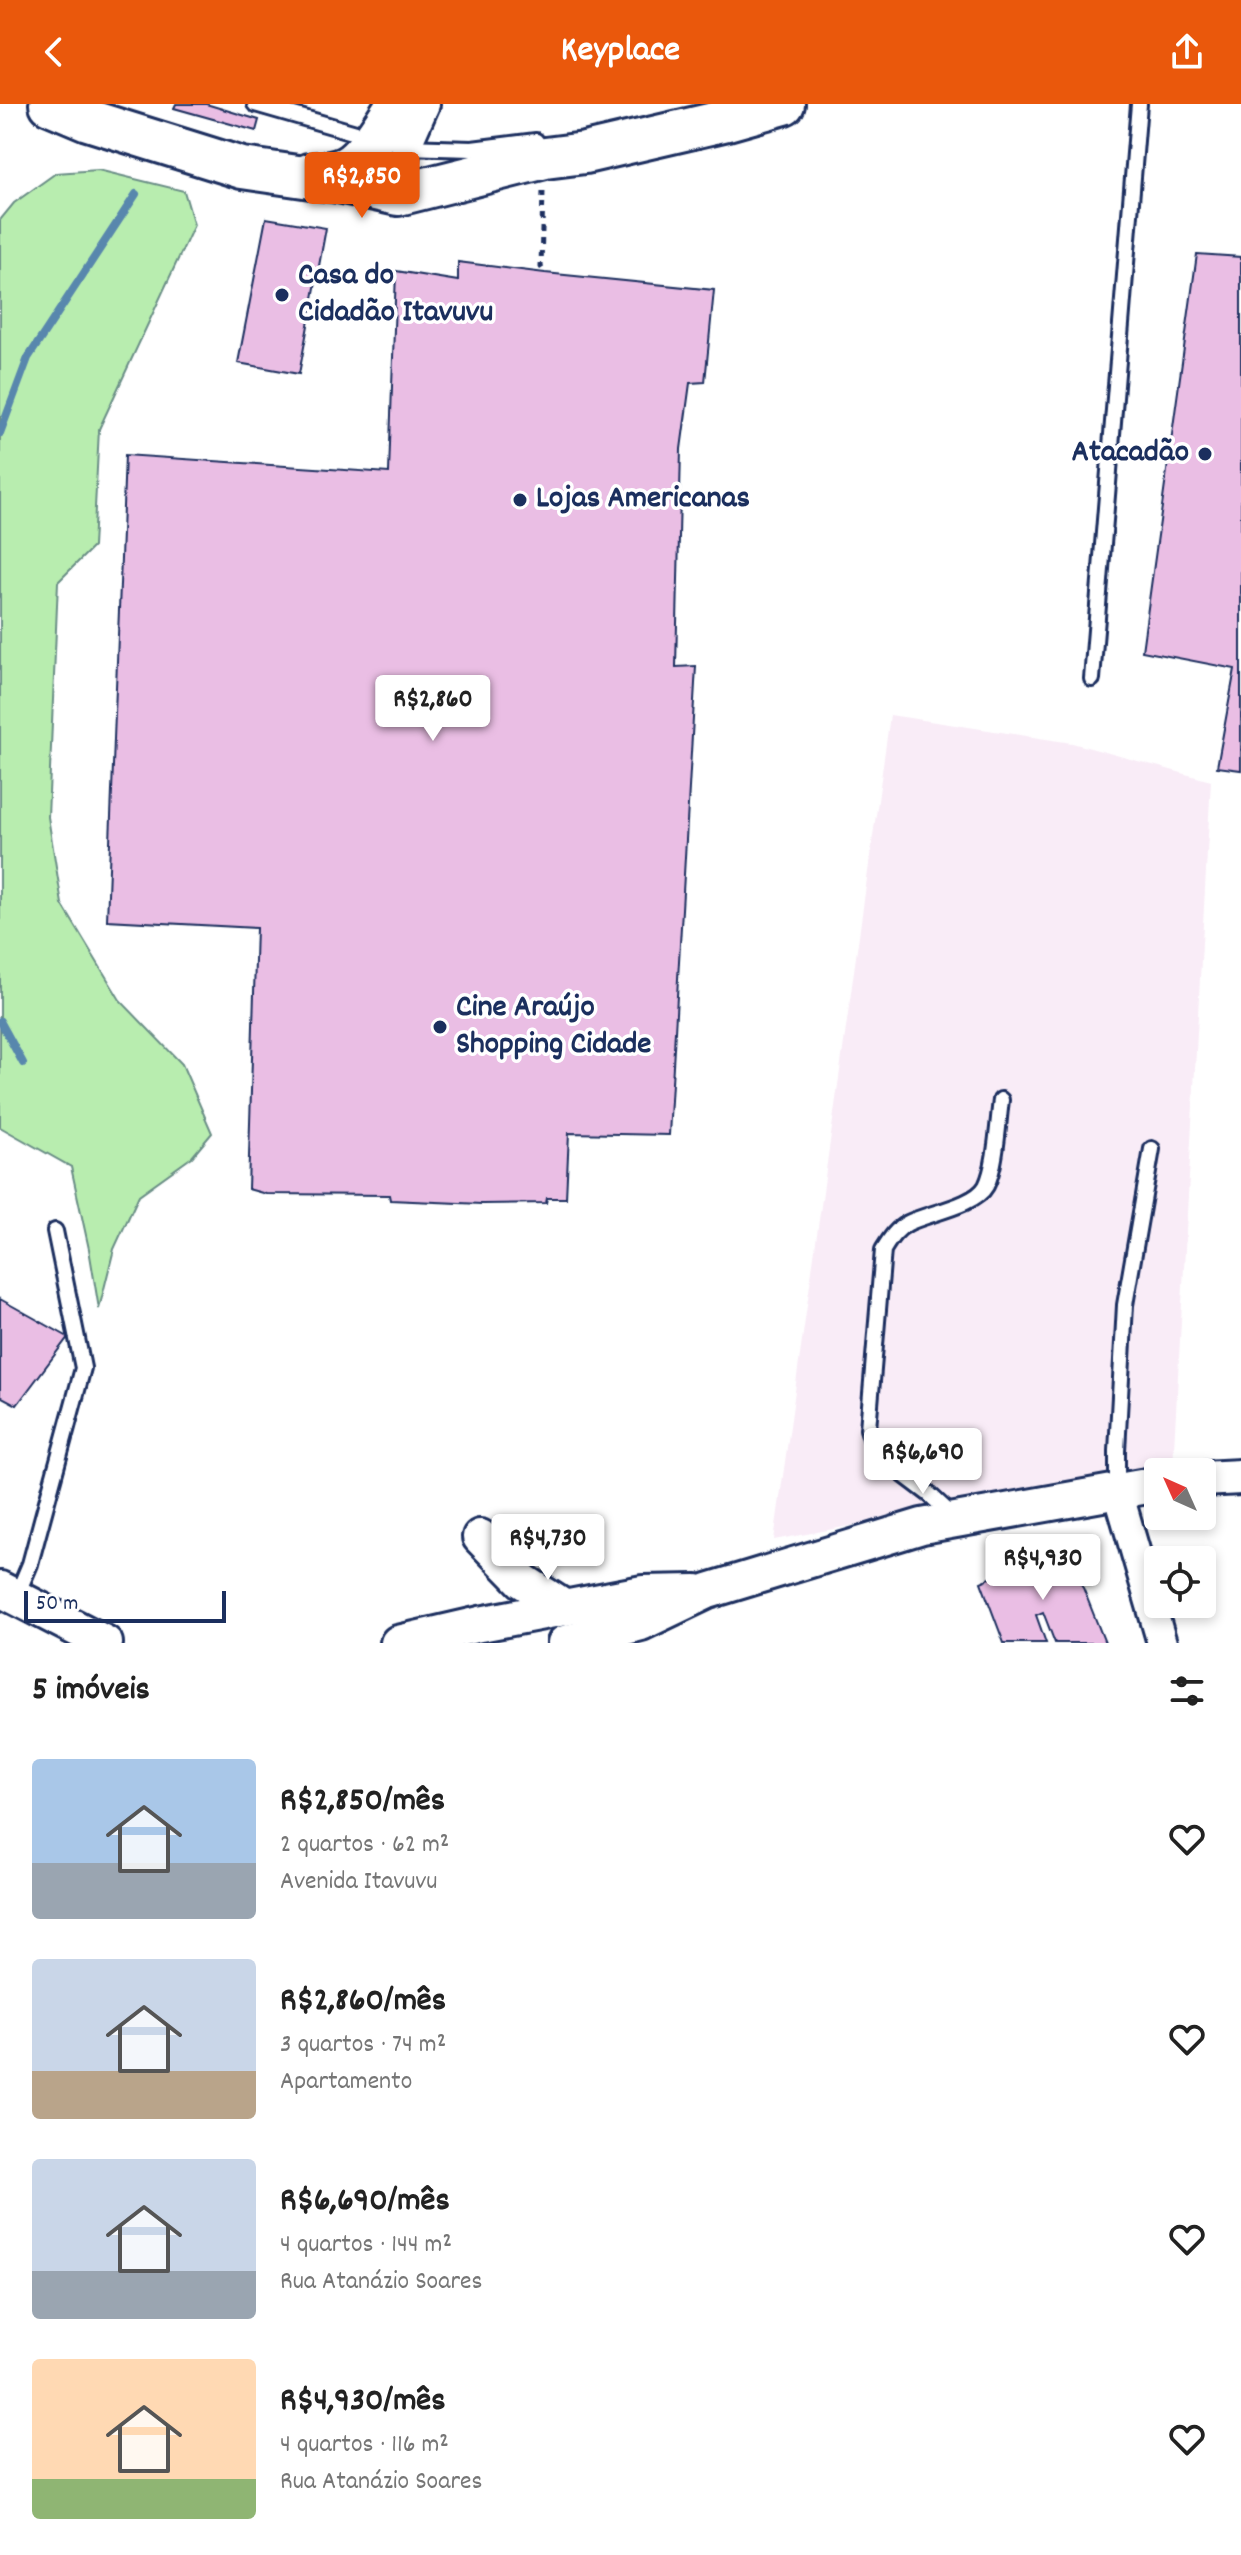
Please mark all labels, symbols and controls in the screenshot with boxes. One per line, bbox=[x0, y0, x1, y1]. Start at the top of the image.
text: Keyplace bbox=[561, 26, 680, 78]
icon: back bbox=[32, 30, 76, 74]
icon: share bbox=[1165, 30, 1209, 74]
pin: R$2,850 bbox=[288, 152, 436, 220]
text: R$2,850 bbox=[323, 159, 401, 196]
place label: Casa do Cidadão Itavuvu bbox=[298, 254, 493, 337]
marker: Casa do Cidadão Itavuvu bbox=[273, 286, 291, 304]
place label: Atacadão bbox=[1072, 431, 1189, 477]
marker: Atacadão bbox=[1196, 445, 1214, 463]
place label: Lojas Americanas bbox=[536, 477, 750, 523]
marker: Lojas Americanas bbox=[511, 491, 529, 509]
pin: R$2,860 bbox=[359, 675, 507, 743]
text: R$2,860 bbox=[393, 682, 473, 719]
place label: Cine Araújo Shopping Cidade bbox=[456, 986, 651, 1069]
marker: Cine Araújo Shopping Cidade bbox=[431, 1018, 449, 1036]
pin: R$6,690 bbox=[849, 1428, 997, 1496]
text: R$6,690 bbox=[882, 1435, 964, 1472]
north arrow bbox=[1144, 1458, 1216, 1530]
map controls bbox=[1144, 1458, 1216, 1618]
pin: R$4,730 bbox=[474, 1514, 622, 1582]
text: R$4,730 bbox=[509, 1521, 587, 1558]
pin: R$4,930 bbox=[969, 1534, 1117, 1602]
text: R$4,930 bbox=[1003, 1541, 1083, 1578]
button: locate bbox=[1144, 1546, 1216, 1618]
scale bar bbox=[24, 1587, 226, 1623]
text: 50 m bbox=[36, 1589, 78, 1620]
text: 5 imóveis bbox=[32, 1667, 150, 1716]
icon: filters bbox=[1165, 1669, 1209, 1713]
text: R$2,850/mês bbox=[280, 1778, 445, 1827]
icon: home bbox=[96, 1791, 192, 1887]
icon: heart bbox=[1165, 1817, 1209, 1861]
text: 2 quartos · 62 m² bbox=[280, 1827, 449, 1864]
text: Avenida Itavuvu bbox=[280, 1864, 438, 1901]
text: R$2,860/mês bbox=[280, 1978, 446, 2027]
icon: home bbox=[96, 1991, 192, 2087]
icon: heart bbox=[1165, 2017, 1209, 2061]
text: 3 quartos · 74 m² bbox=[280, 2027, 446, 2064]
text: Apartamento bbox=[280, 2064, 412, 2101]
text: R$6,690/mês bbox=[280, 2178, 450, 2227]
icon: home bbox=[96, 2191, 192, 2287]
icon: heart bbox=[1165, 2217, 1209, 2261]
text: 4 quartos · 144 m² bbox=[280, 2227, 452, 2264]
text: Rua Atanázio Soares bbox=[280, 2264, 482, 2301]
text: R$4,930/mês bbox=[280, 2378, 446, 2427]
icon: home bbox=[96, 2391, 192, 2487]
icon: heart bbox=[1165, 2417, 1209, 2461]
text: 4 quartos · 116 m² bbox=[280, 2427, 449, 2464]
text: Rua Atanázio Soares bbox=[280, 2464, 482, 2501]

